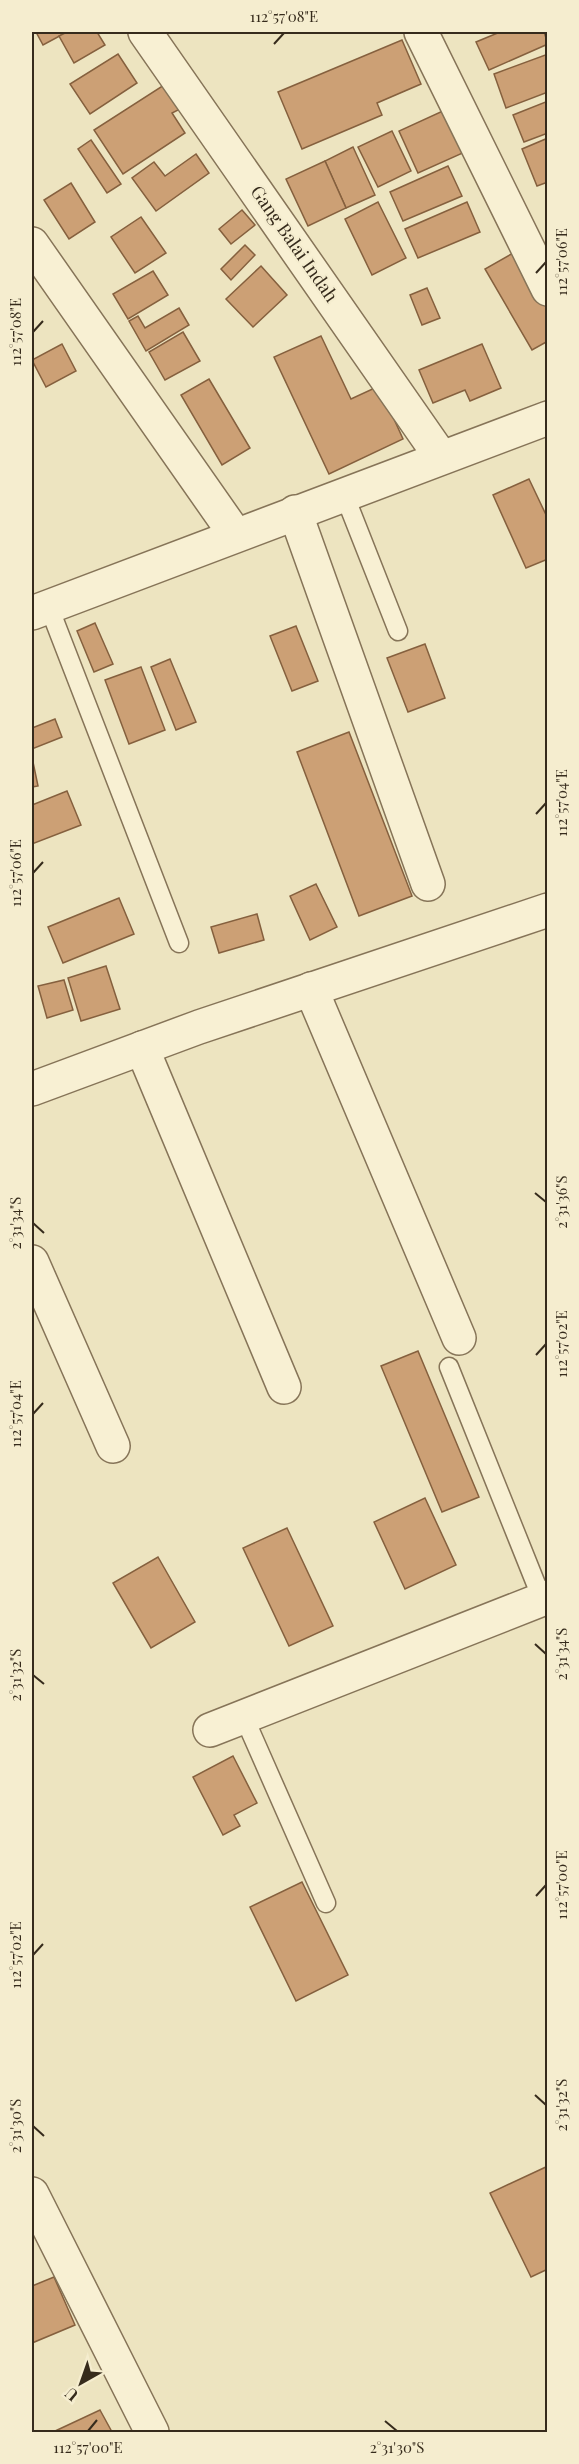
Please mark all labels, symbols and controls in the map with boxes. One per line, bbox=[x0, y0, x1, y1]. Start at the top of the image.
text: 112°57'08"E bbox=[250, 6, 318, 26]
street label: Gang Balai Indah bbox=[246, 180, 344, 307]
text: 112°57'06"E bbox=[551, 228, 571, 296]
text: 112°57'08"E bbox=[5, 298, 25, 366]
text: 112°57'04"E bbox=[551, 769, 571, 837]
text: 112°57'06"E bbox=[5, 839, 25, 907]
text: 2°31'36"S bbox=[551, 1175, 571, 1229]
text: 2°31'34"S bbox=[5, 1197, 25, 1249]
text: 112°57'02"E bbox=[551, 1310, 571, 1378]
text: 112°57'04"E bbox=[5, 1380, 25, 1448]
text: 2°31'34"S bbox=[551, 1628, 571, 1680]
text: 2°31'32"S bbox=[5, 1649, 25, 1701]
text: 112°57'00"E bbox=[551, 1850, 571, 1920]
text: 112°57'02"E bbox=[5, 1921, 25, 1989]
text: 2°31'32"S bbox=[551, 2079, 571, 2131]
text: 2°31'30"S bbox=[5, 2099, 25, 2153]
north arrow bbox=[51, 2353, 111, 2413]
text: U bbox=[60, 2383, 82, 2406]
text: 112°57'00"E bbox=[53, 2437, 123, 2457]
text: 2°31'30"S bbox=[370, 2437, 424, 2457]

